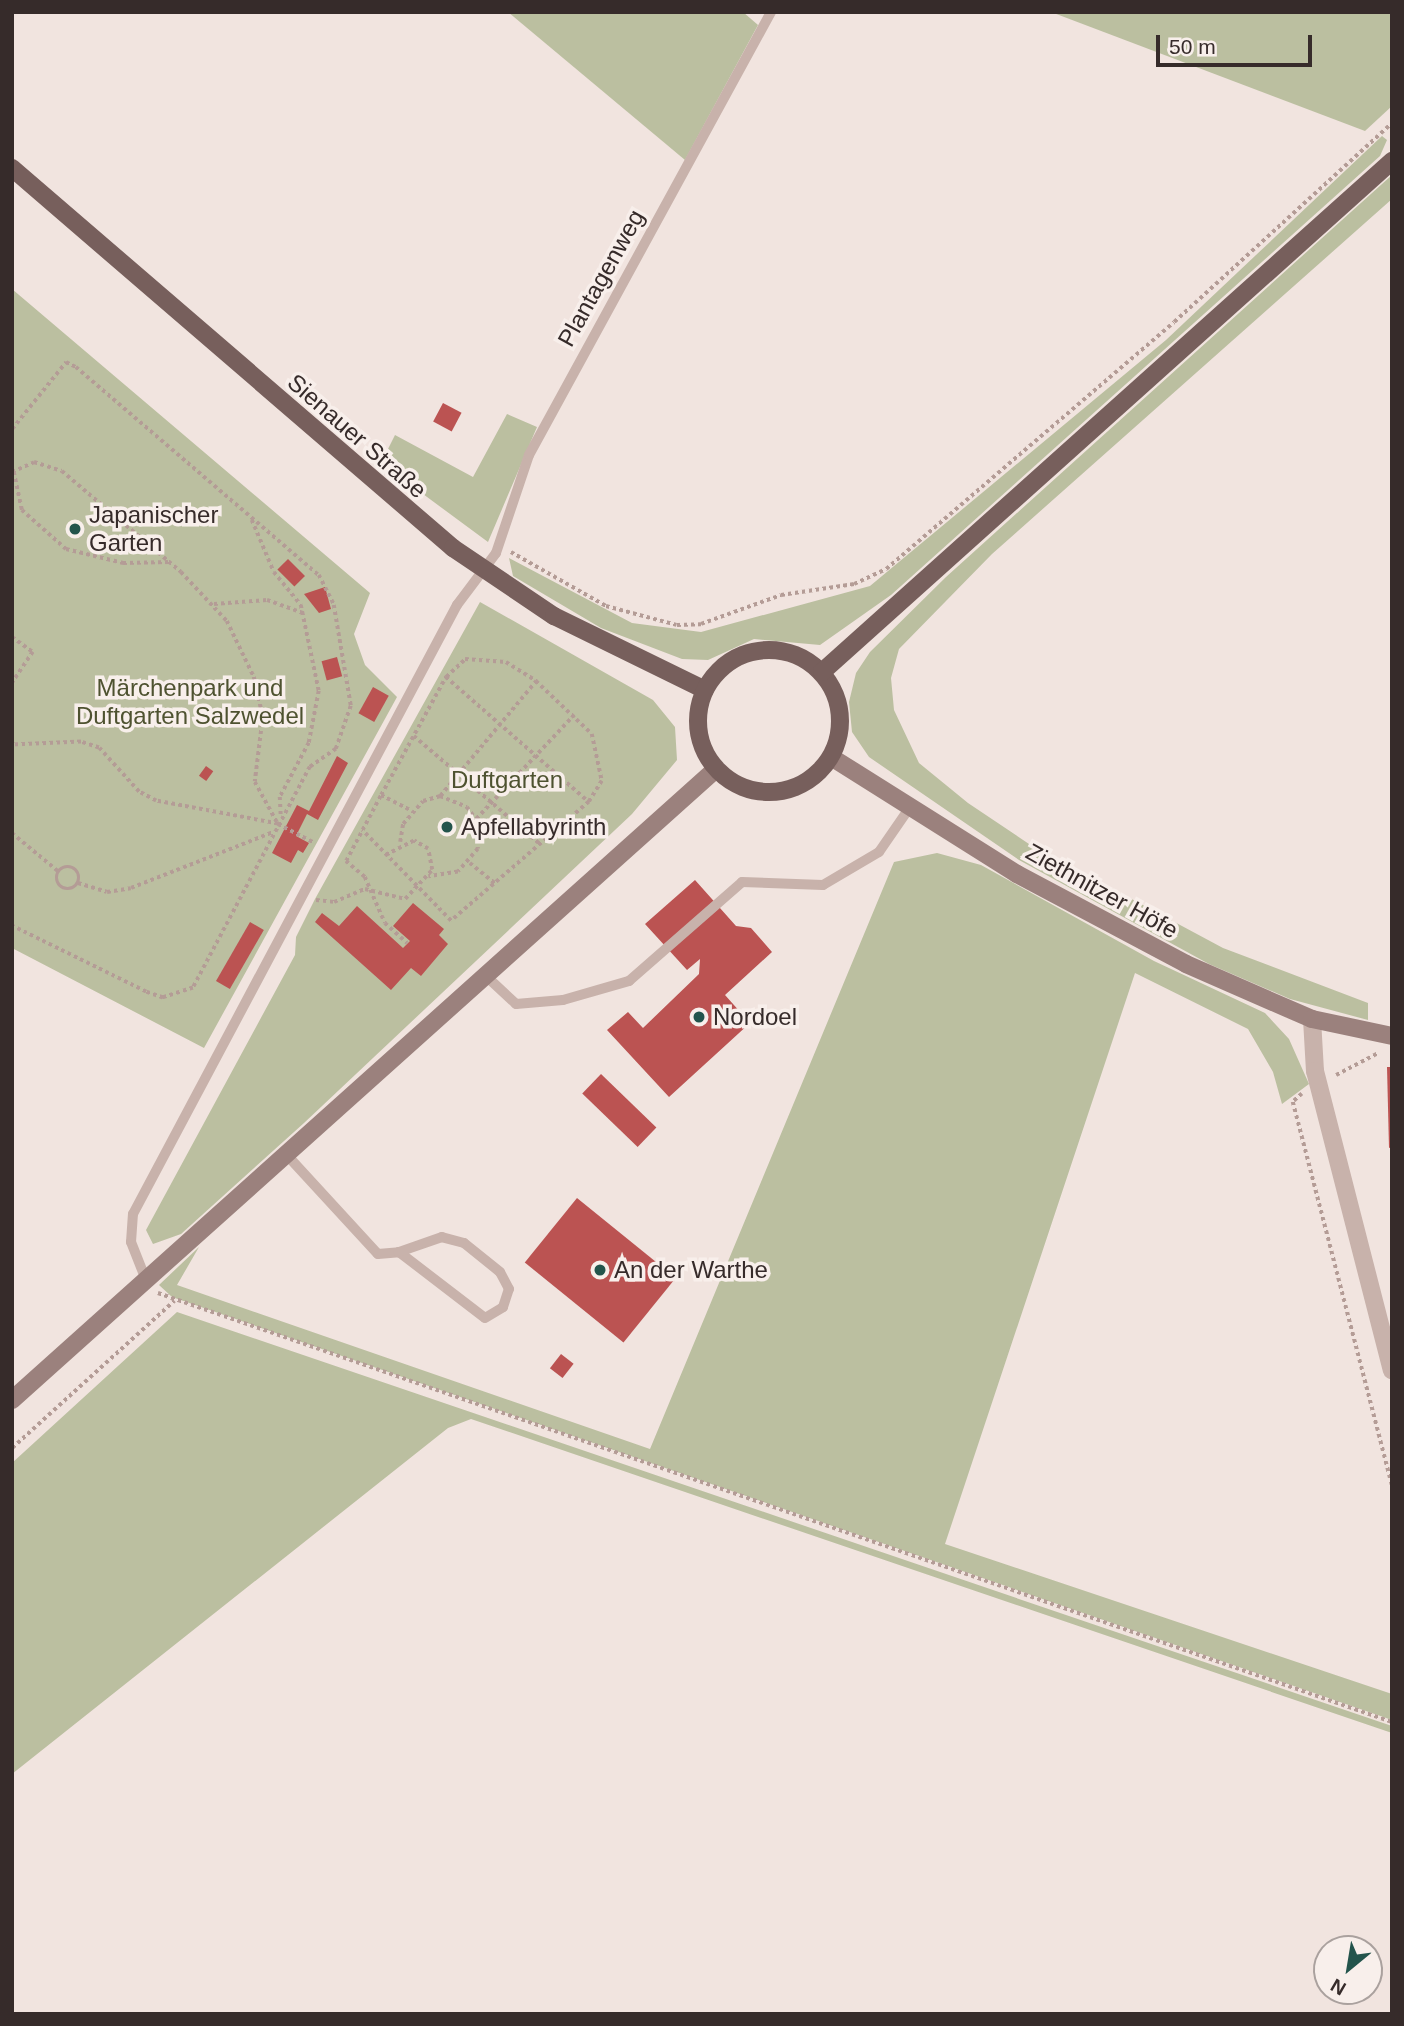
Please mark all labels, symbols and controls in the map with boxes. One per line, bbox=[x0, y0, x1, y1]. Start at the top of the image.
scale bar bbox=[1159, 21, 1315, 65]
text: 50 m bbox=[1169, 35, 1216, 58]
street label: Plantagenweg bbox=[552, 204, 650, 352]
street label: Sienauer Straße bbox=[282, 368, 432, 504]
place label: Japanischer Garten bbox=[89, 501, 218, 557]
marker: Japanischer Garten bbox=[67, 521, 83, 537]
park label: Märchenpark und Duftgarten Salzwedel bbox=[76, 674, 304, 730]
park label: Duftgarten bbox=[451, 766, 563, 794]
place label: Apfellabyrinth bbox=[461, 813, 606, 841]
marker: Apfellabyrinth bbox=[439, 819, 455, 835]
street label: Ziethnitzer Höfe bbox=[1021, 837, 1183, 945]
place label: Nordoel bbox=[713, 1003, 797, 1031]
marker: Nordoel bbox=[691, 1009, 707, 1025]
place label: An der Warthe bbox=[614, 1256, 768, 1284]
marker: An der Warthe bbox=[592, 1262, 608, 1278]
north arrow bbox=[1313, 1935, 1383, 2005]
text: N bbox=[1327, 1974, 1349, 1999]

